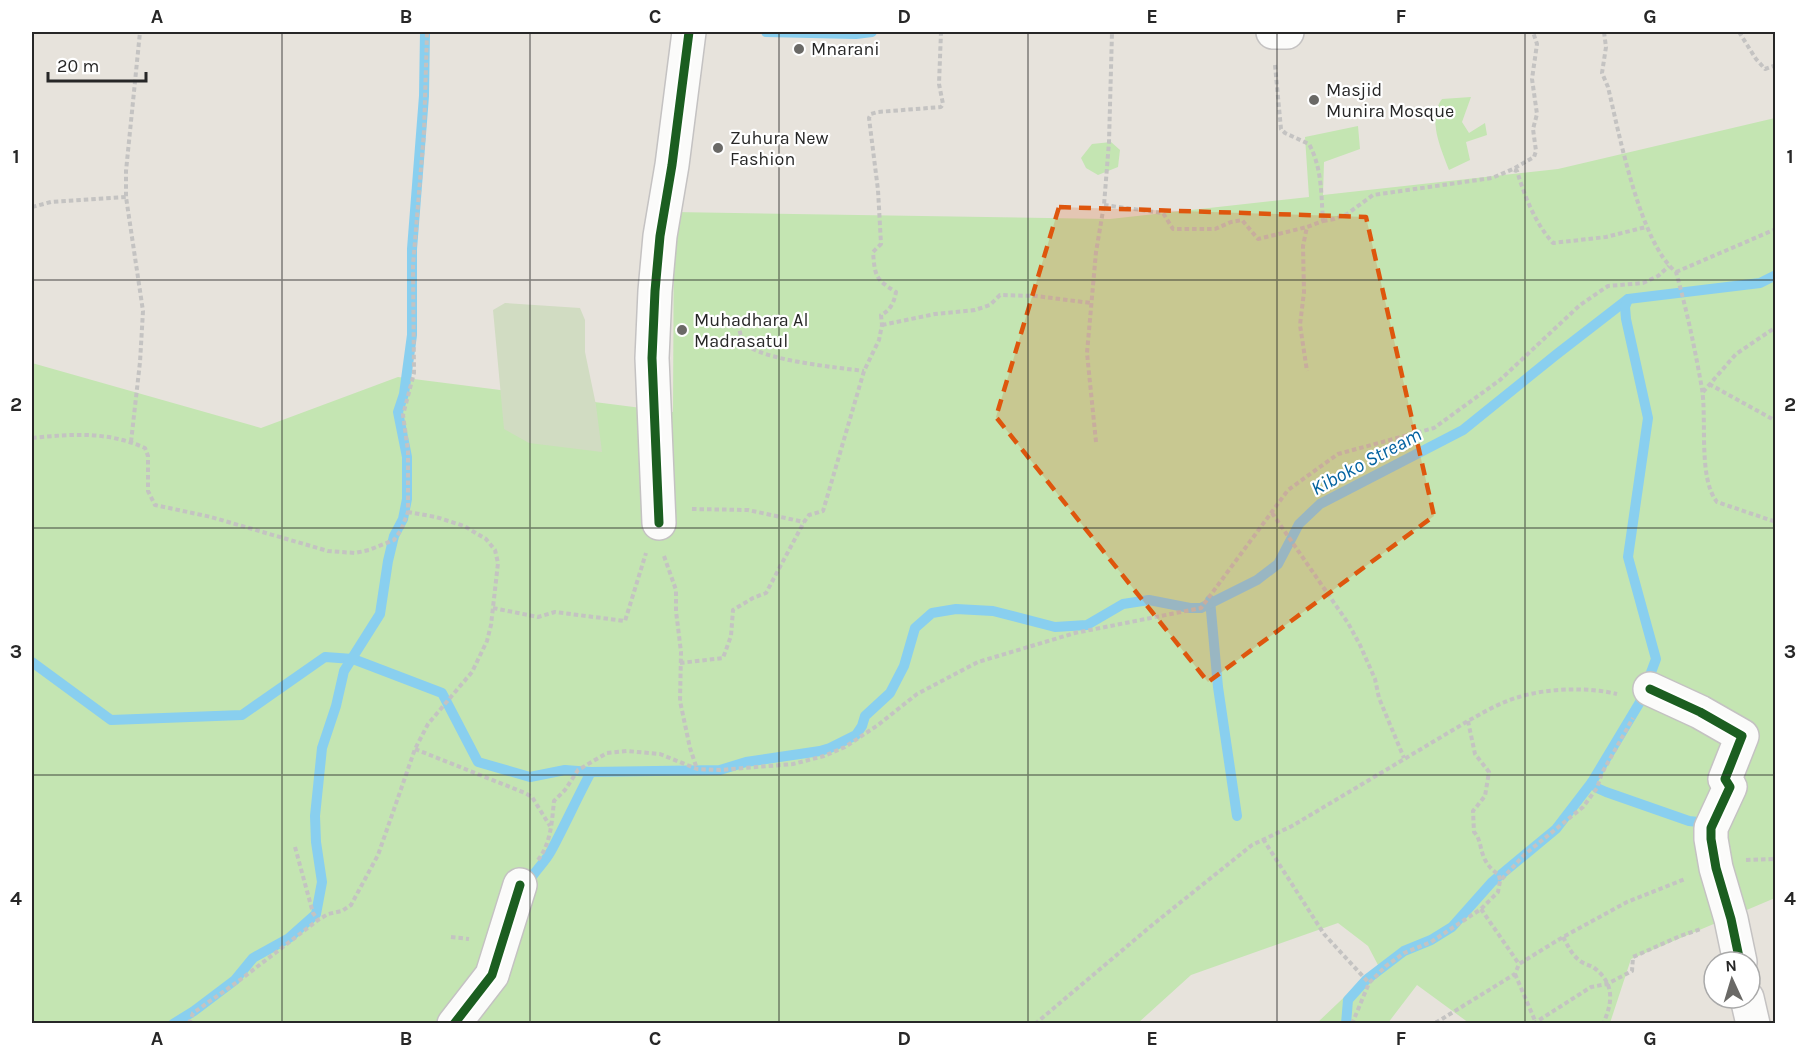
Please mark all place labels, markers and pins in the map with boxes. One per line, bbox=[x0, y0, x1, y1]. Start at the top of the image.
place label: Mnarani bbox=[811, 38, 880, 60]
marker: Mnarani bbox=[792, 42, 806, 56]
place label: Masjid Munira Mosque bbox=[1326, 79, 1454, 122]
marker: Masjid Munira Mosque bbox=[1307, 93, 1321, 107]
place label: Zuhura New Fashion bbox=[730, 127, 829, 170]
marker: Zuhura New Fashion bbox=[711, 141, 725, 155]
place label: Muhadhara Al Madrasatul bbox=[694, 309, 808, 352]
marker: Muhadhara Al Madrasatul bbox=[675, 323, 689, 337]

